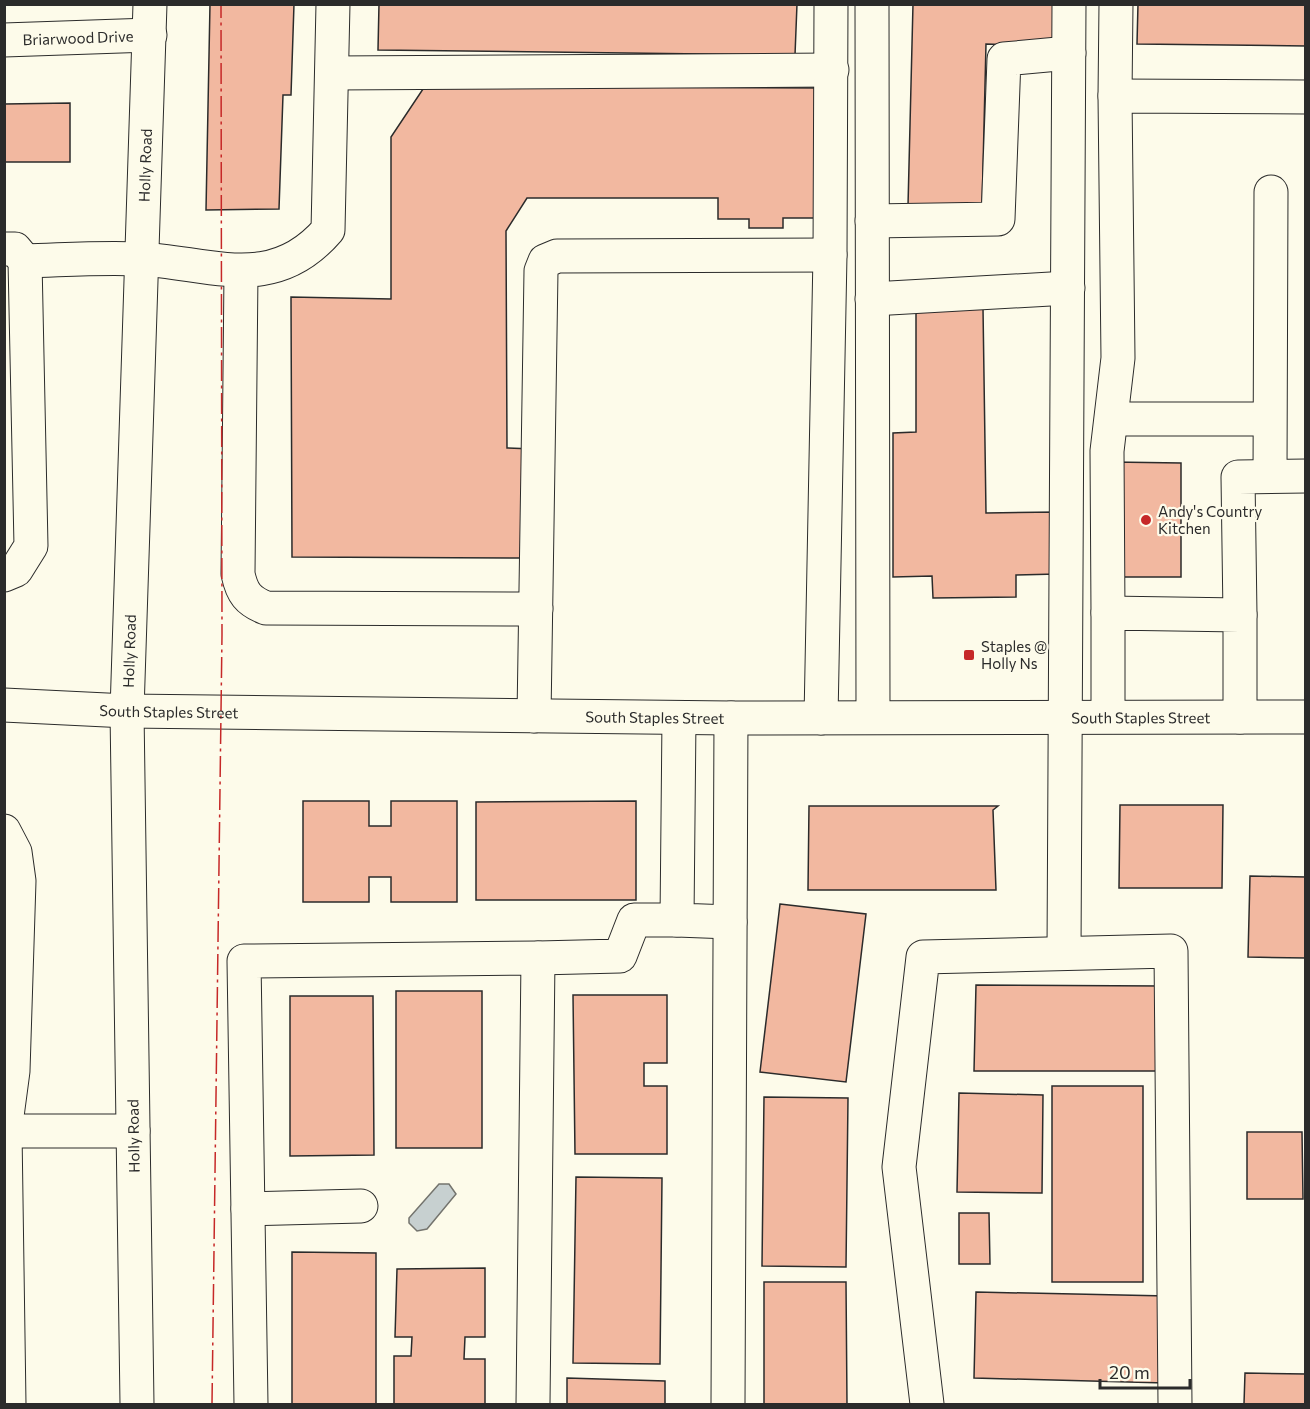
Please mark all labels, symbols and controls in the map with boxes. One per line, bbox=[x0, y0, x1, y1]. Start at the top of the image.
street label: Briarwood Drive bbox=[22, 27, 134, 48]
street label: Holly Road bbox=[135, 128, 155, 202]
place label: Andy's Country Kitchen bbox=[1158, 502, 1262, 537]
marker: Andy's Country Kitchen bbox=[1139, 513, 1153, 527]
street label: Holly Road bbox=[119, 614, 139, 688]
place label: Staples @ Holly Ns bbox=[981, 637, 1047, 672]
marker: Staples @ Holly Ns bbox=[962, 648, 976, 662]
street label: South Staples Street bbox=[99, 701, 239, 721]
street label: South Staples Street bbox=[585, 707, 725, 727]
street label: South Staples Street bbox=[1071, 708, 1210, 726]
street label: Holly Road bbox=[123, 1099, 143, 1173]
scale bar bbox=[1100, 1352, 1190, 1390]
text: 20 m bbox=[1109, 1361, 1150, 1383]

